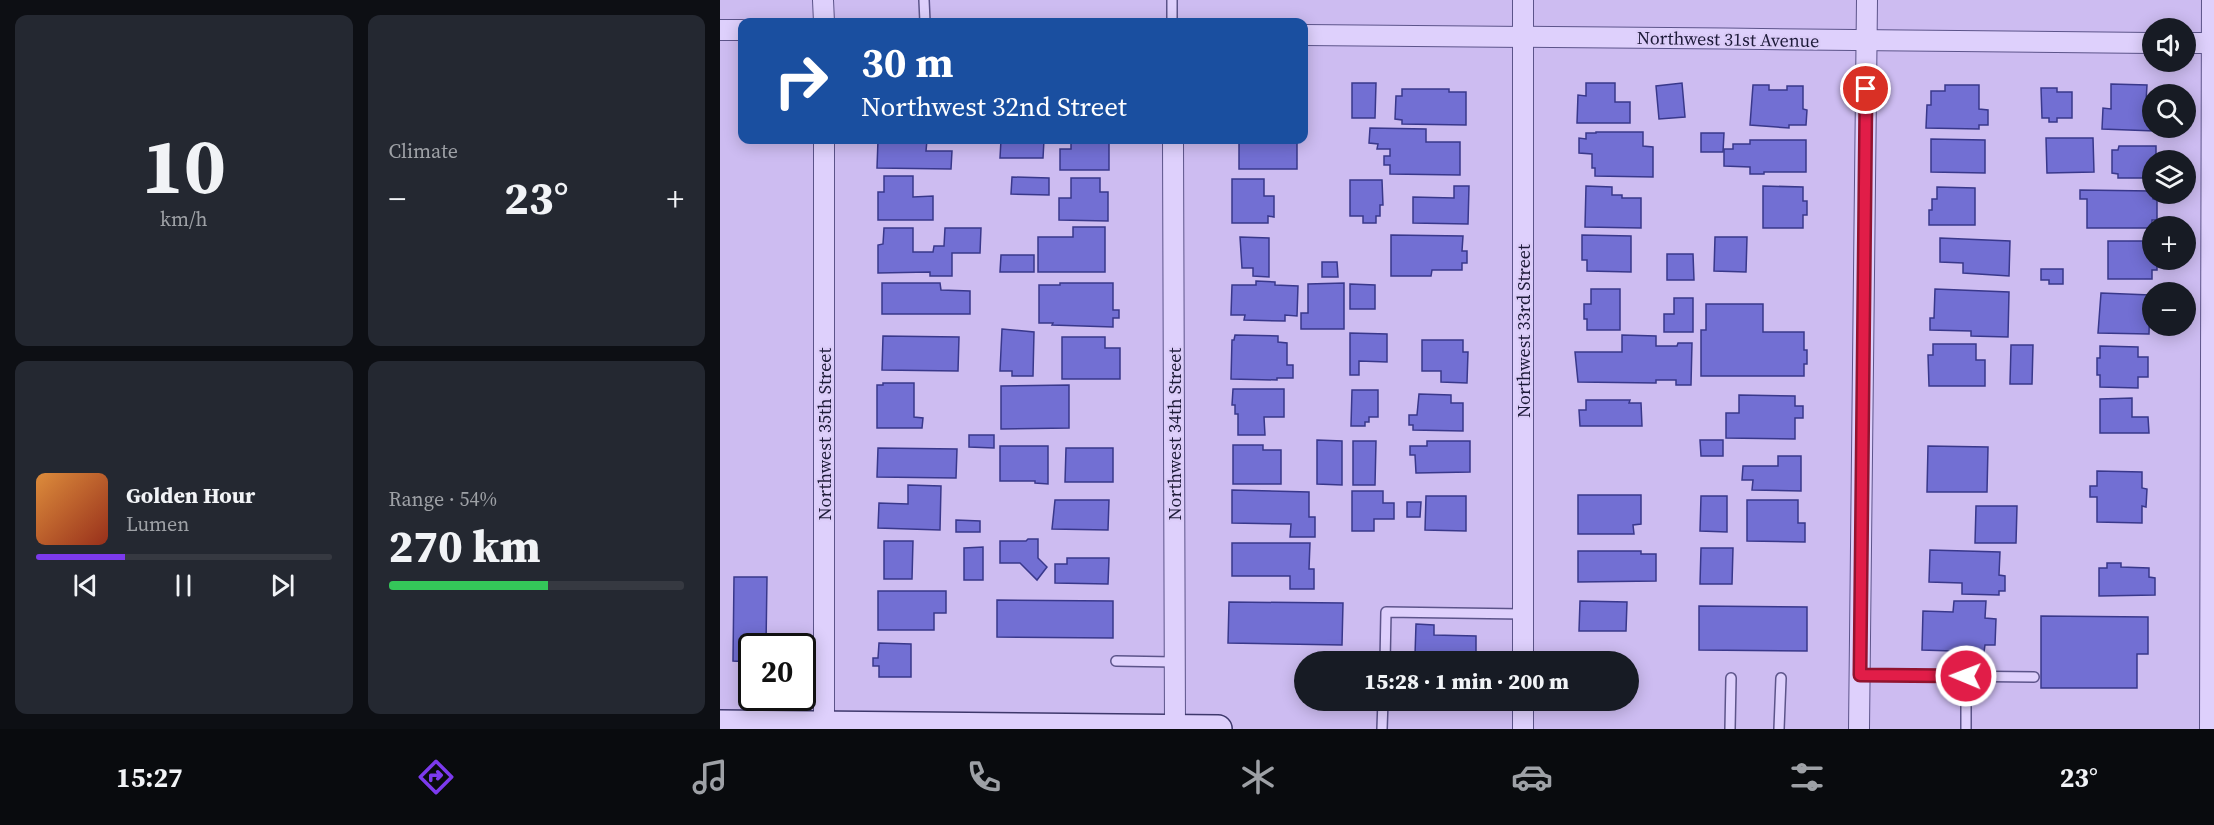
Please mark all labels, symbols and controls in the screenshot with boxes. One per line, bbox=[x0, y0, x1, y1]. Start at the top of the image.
map controls bbox=[2142, 18, 2196, 336]
button: sound bbox=[2142, 18, 2196, 72]
street label: Northwest 31st Avenue bbox=[1637, 25, 1819, 53]
text: 30 m bbox=[861, 33, 954, 91]
icon: right bbox=[762, 42, 840, 120]
pin bbox=[1840, 63, 1891, 114]
icon: arrive bbox=[1849, 72, 1882, 105]
button: search bbox=[2142, 84, 2196, 138]
text: Northwest 32nd Street bbox=[861, 88, 1127, 125]
text: 10 bbox=[141, 112, 226, 219]
text: Climate bbox=[389, 137, 458, 165]
button: layers bbox=[2142, 150, 2196, 204]
text: 23° bbox=[504, 167, 568, 229]
text: − bbox=[389, 176, 406, 221]
text: + bbox=[666, 176, 684, 221]
text: km/h bbox=[160, 205, 208, 233]
button: + bbox=[2142, 216, 2196, 270]
street label: Northwest 33rd Street bbox=[1511, 244, 1536, 418]
button: − bbox=[2142, 282, 2196, 336]
street label: Northwest 35th Street bbox=[812, 347, 837, 520]
street label: Northwest 34th Street bbox=[1162, 347, 1187, 520]
text: Golden Hour bbox=[126, 480, 255, 510]
text: Range · 54% bbox=[389, 485, 497, 513]
text: Lumen bbox=[126, 510, 189, 538]
text: 270 km bbox=[389, 515, 541, 577]
icon: previous bbox=[69, 569, 102, 602]
icon: pause bbox=[167, 569, 200, 602]
icon: next bbox=[266, 569, 299, 602]
speed limit sign: 20 bbox=[738, 633, 816, 711]
position arrow bbox=[1934, 644, 1998, 708]
text: 15:28 · 1 min · 200 m bbox=[1364, 666, 1569, 696]
icon: directions bbox=[415, 756, 457, 798]
icon: music bbox=[689, 756, 731, 798]
icon: phone bbox=[963, 756, 1005, 798]
icon: climate bbox=[1237, 756, 1279, 798]
icon: car bbox=[1511, 756, 1553, 798]
icon: filters bbox=[1786, 756, 1828, 798]
text: 15:27 bbox=[116, 759, 183, 796]
text: 23° bbox=[2060, 759, 2098, 796]

